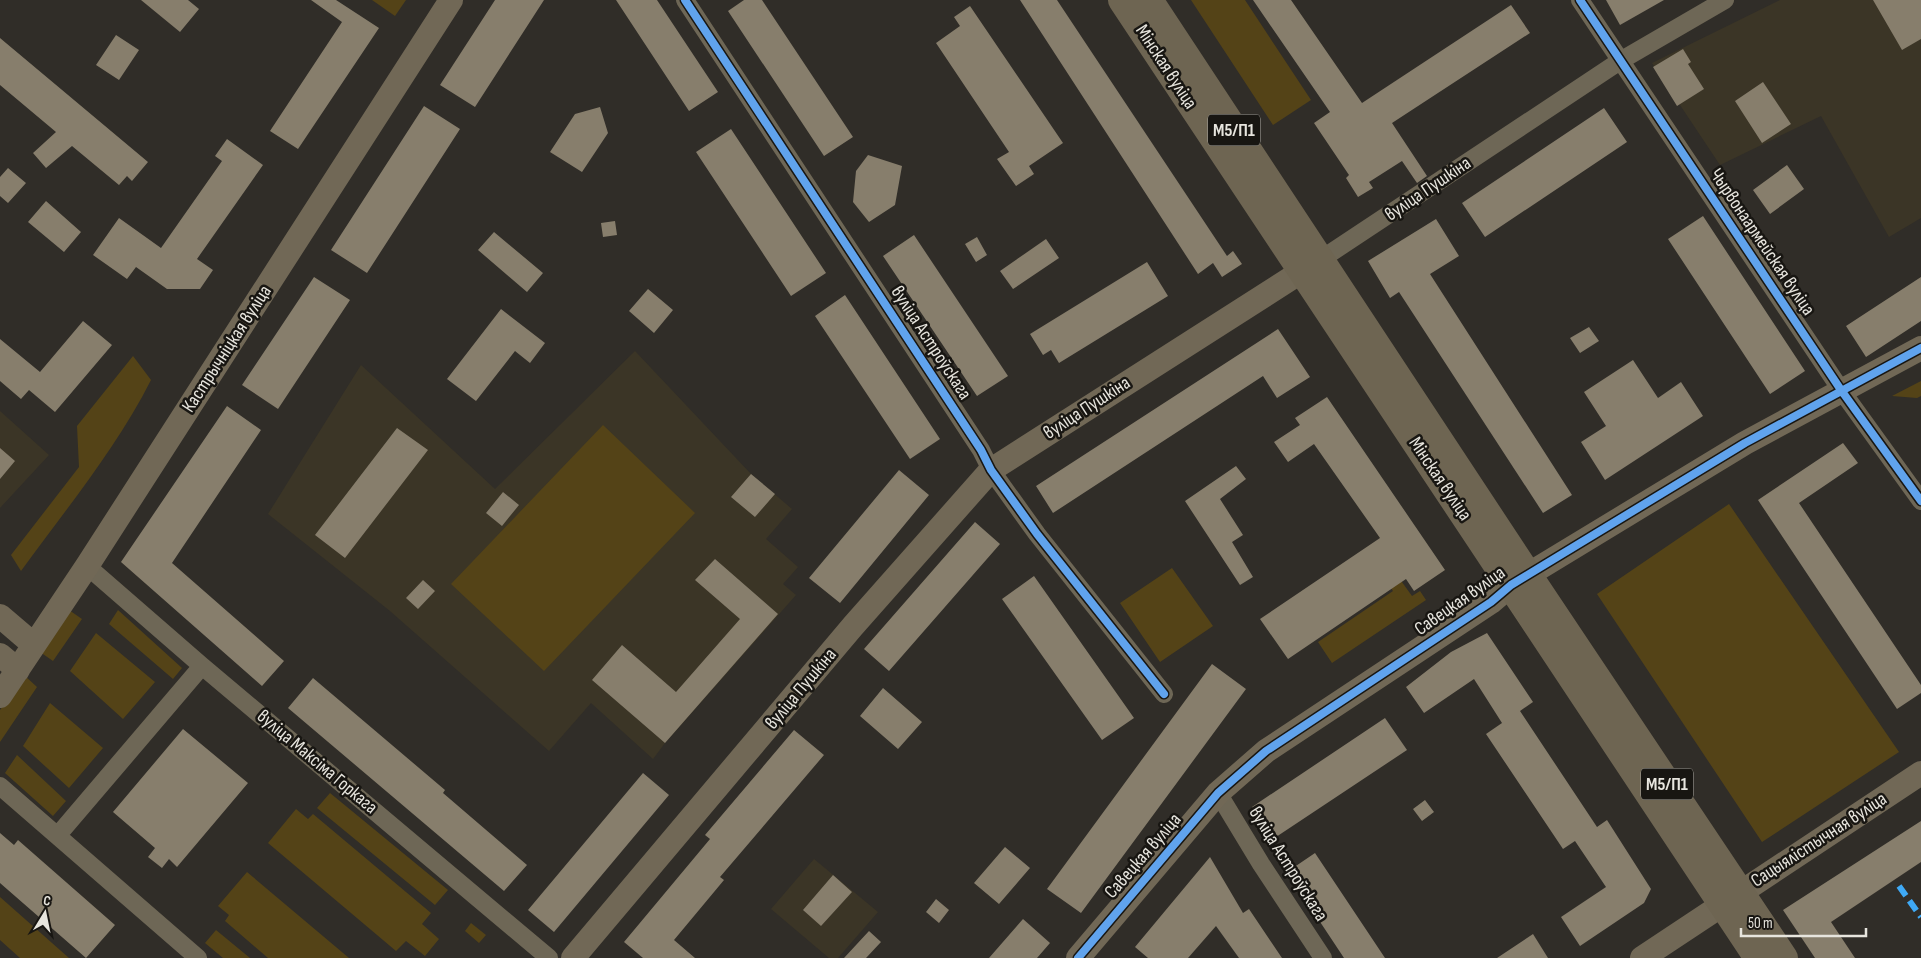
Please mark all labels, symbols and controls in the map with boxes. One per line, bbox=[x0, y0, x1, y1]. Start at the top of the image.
street label: Мінская вуліца bbox=[1130, 21, 1202, 113]
road number: М5/П1 bbox=[1208, 114, 1260, 146]
street label: вуліца Пушкіна bbox=[1381, 152, 1475, 226]
street label: Чырвонаармейская вуліца bbox=[1704, 164, 1820, 320]
street label: Кастрычніцкая вуліца bbox=[177, 281, 277, 417]
street label: вуліца Астроўскага bbox=[886, 282, 976, 404]
street label: вуліца Пушкіна bbox=[1039, 371, 1135, 445]
street label: Мінская вуліца bbox=[1404, 433, 1476, 525]
street label: Савецкая вуліца bbox=[1410, 561, 1510, 641]
street label: вуліца Пушкіна bbox=[760, 644, 842, 734]
street label: вуліца Максіма Горкага bbox=[252, 705, 382, 819]
road number: М5/П1 bbox=[1641, 769, 1693, 800]
street label: Сацыялістычная вуліца bbox=[1747, 788, 1891, 892]
street label: вуліца Астроўскага bbox=[1244, 802, 1332, 926]
street label: Савецкая вуліца bbox=[1100, 809, 1186, 903]
north arrow bbox=[20, 888, 70, 938]
text: С bbox=[42, 892, 52, 910]
scale bar bbox=[1741, 906, 1866, 938]
text: 50 m bbox=[1748, 914, 1773, 933]

